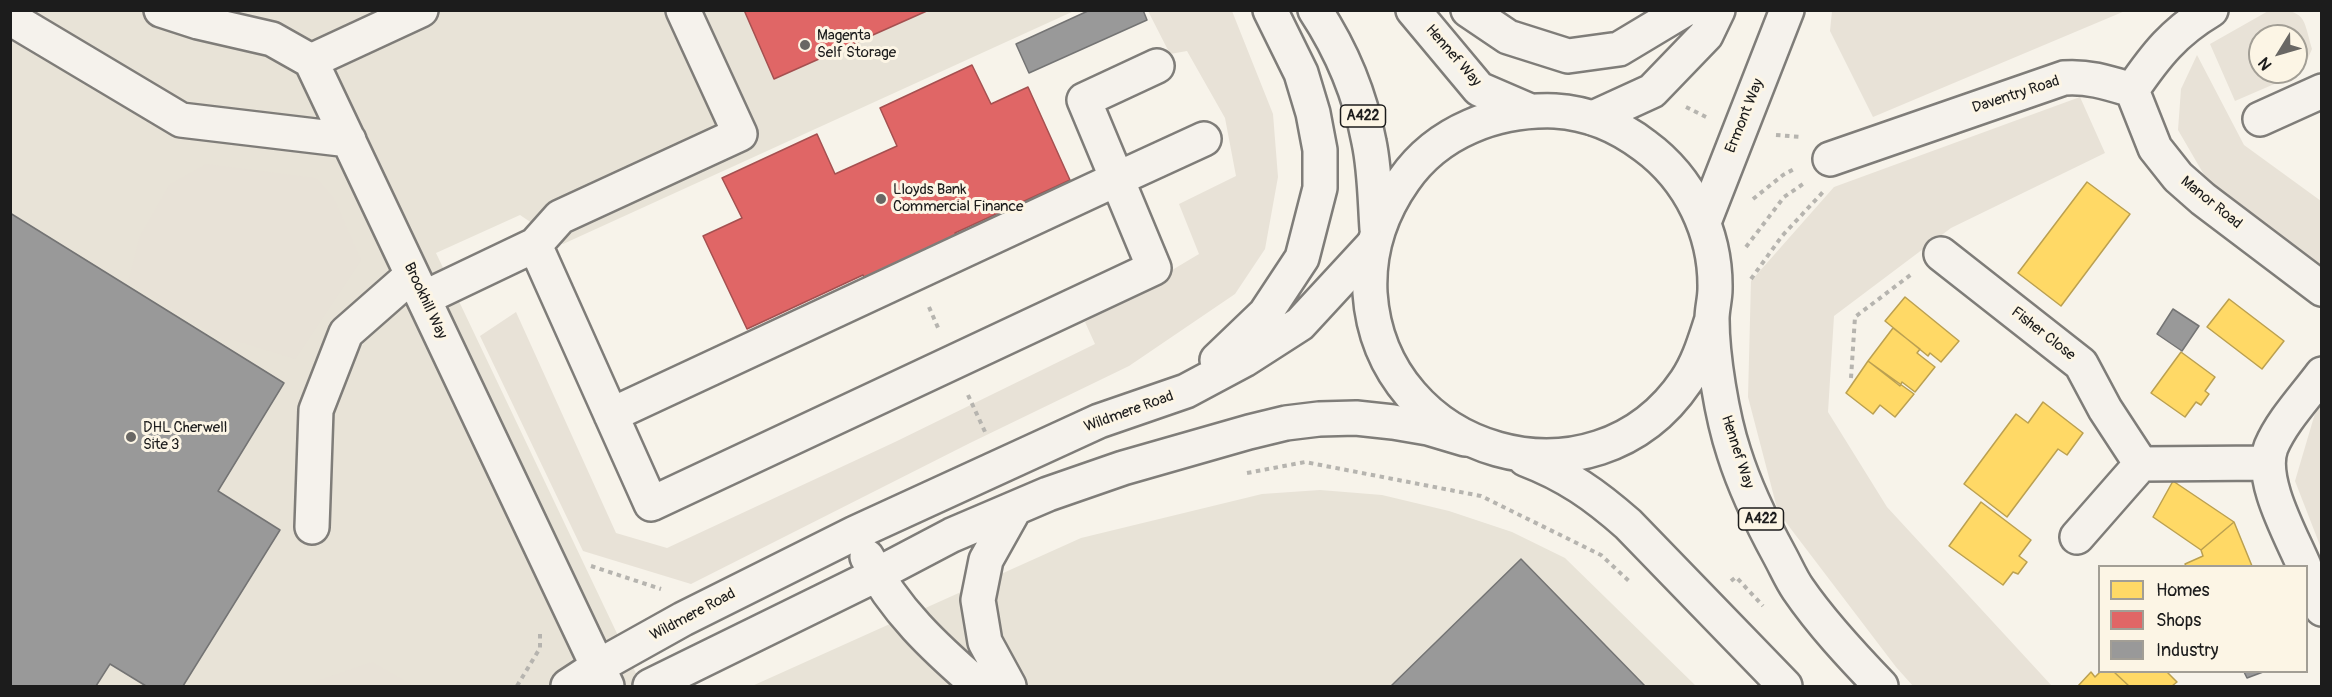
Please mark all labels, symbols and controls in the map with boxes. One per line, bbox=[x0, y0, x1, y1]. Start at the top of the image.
street label: Hennef Way bbox=[1421, 21, 1485, 91]
north arrow bbox=[2248, 24, 2308, 84]
place label: Magenta Self Storage bbox=[817, 27, 896, 62]
marker: Magenta Self Storage bbox=[798, 38, 812, 52]
text: N bbox=[2254, 53, 2276, 74]
street label: Daventry Road bbox=[1970, 72, 2062, 118]
street label: Ermont Way bbox=[1722, 76, 1768, 156]
road number: A422 bbox=[1340, 105, 1386, 127]
street label: Manor Road bbox=[2177, 173, 2245, 233]
place label: Lloyds Bank Commercial Finance bbox=[893, 181, 1023, 216]
marker: Lloyds Bank Commercial Finance bbox=[874, 192, 888, 206]
street label: Brookhill Way bbox=[399, 260, 451, 342]
street label: Fisher Close bbox=[2007, 303, 2079, 365]
street label: Wildmere Road bbox=[1082, 387, 1176, 437]
street label: Hennef Way bbox=[1717, 413, 1757, 491]
place label: DHL Cherwell Site 3 bbox=[143, 419, 227, 454]
marker: DHL Cherwell Site 3 bbox=[124, 430, 138, 444]
road number: A422 bbox=[1738, 508, 1784, 530]
legend bbox=[2098, 565, 2308, 673]
text: Homes bbox=[2156, 579, 2209, 602]
street label: Wildmere Road bbox=[647, 585, 739, 645]
text: Shops bbox=[2156, 609, 2201, 632]
text: Industry bbox=[2156, 639, 2219, 662]

